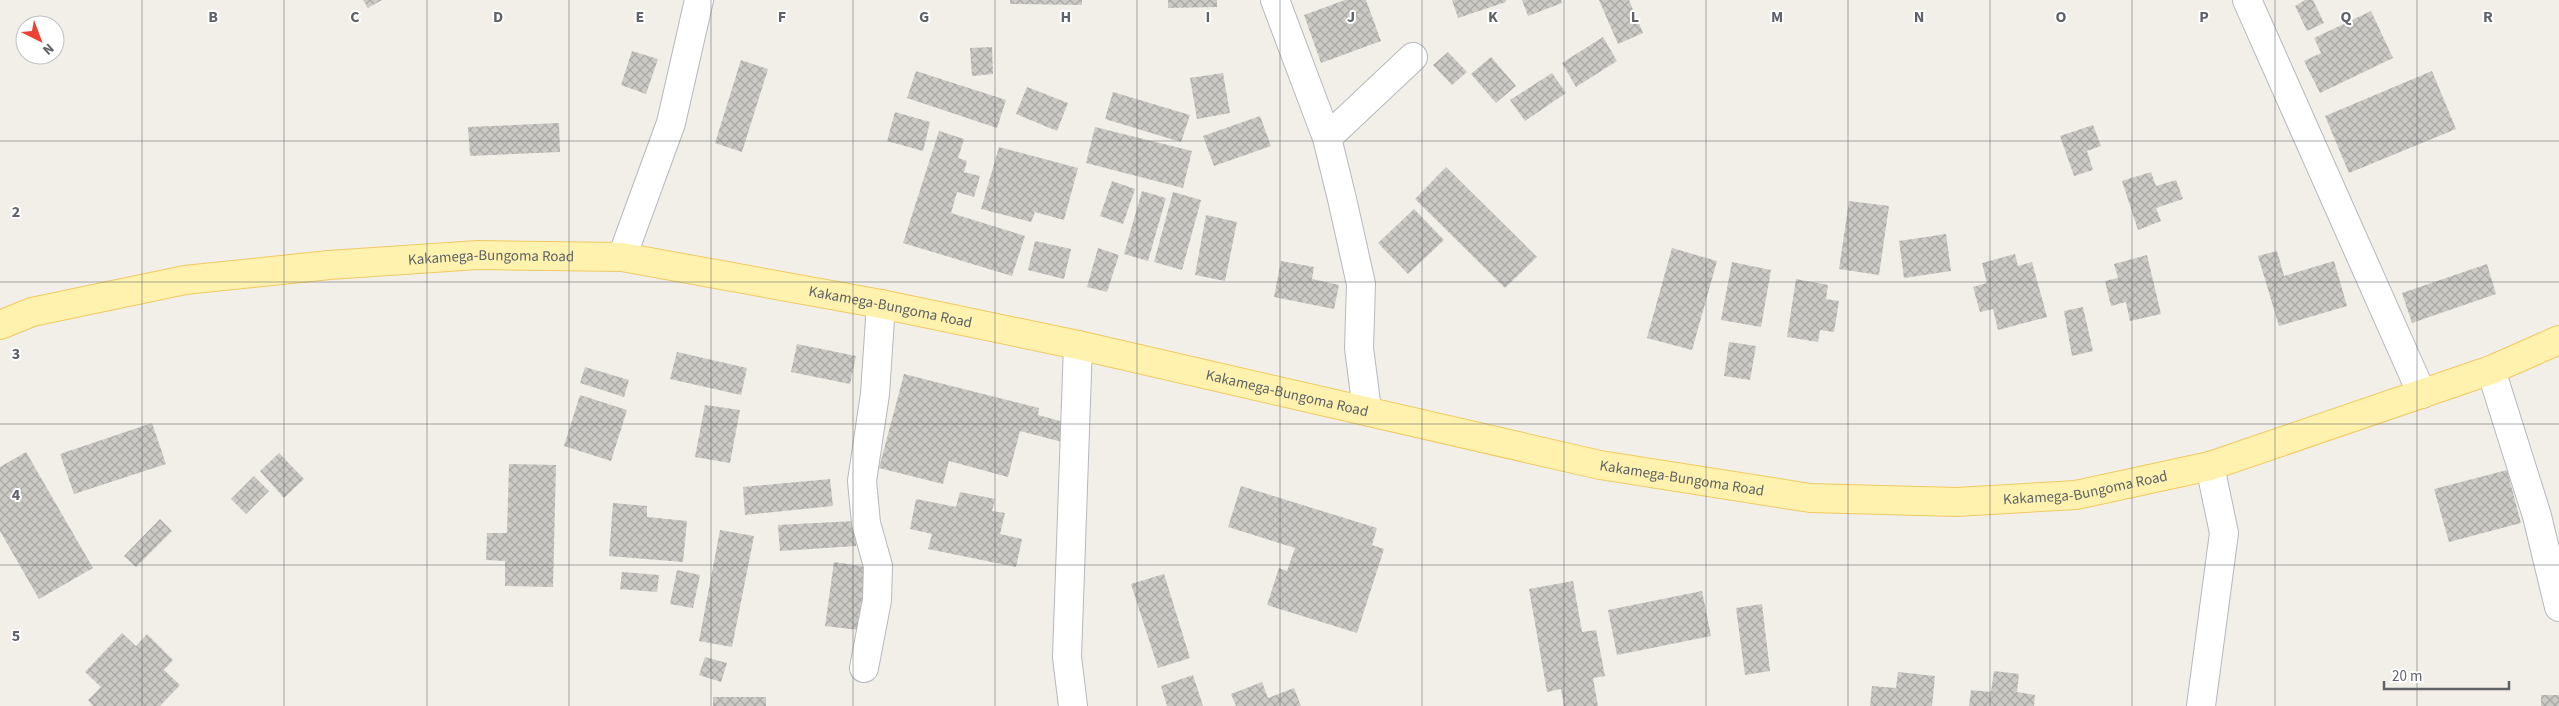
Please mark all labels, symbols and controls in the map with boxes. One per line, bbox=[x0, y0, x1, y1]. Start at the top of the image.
text: B bbox=[208, 6, 218, 28]
text: C bbox=[350, 6, 360, 28]
text: D bbox=[493, 6, 503, 28]
text: E bbox=[636, 6, 644, 28]
text: F bbox=[778, 6, 786, 28]
text: G bbox=[919, 6, 929, 28]
text: H bbox=[1061, 6, 1071, 28]
text: I bbox=[1206, 6, 1210, 28]
text: J bbox=[1347, 6, 1355, 28]
text: K bbox=[1488, 6, 1498, 28]
text: L bbox=[1631, 6, 1639, 28]
text: M bbox=[1771, 6, 1783, 28]
text: N bbox=[1914, 6, 1924, 28]
text: O bbox=[2056, 6, 2067, 28]
text: P bbox=[2199, 6, 2209, 28]
text: Q bbox=[2341, 6, 2352, 28]
text: R bbox=[2483, 6, 2493, 28]
north arrow bbox=[15, 15, 65, 65]
text: N bbox=[38, 38, 58, 59]
text: 2 bbox=[12, 201, 20, 223]
street label: Kakamega-Bungoma Road bbox=[407, 245, 574, 271]
street label: Kakamega-Bungoma Road bbox=[807, 281, 974, 334]
text: 3 bbox=[12, 343, 20, 365]
street label: Kakamega-Bungoma Road bbox=[1204, 365, 1370, 422]
street label: Kakamega-Bungoma Road bbox=[1598, 455, 1766, 502]
street label: Kakamega-Bungoma Road bbox=[2002, 465, 2170, 510]
text: 4 bbox=[12, 484, 21, 506]
text: 5 bbox=[12, 625, 20, 647]
scale bar bbox=[2384, 658, 2509, 690]
text: 20 m bbox=[2392, 666, 2422, 687]

